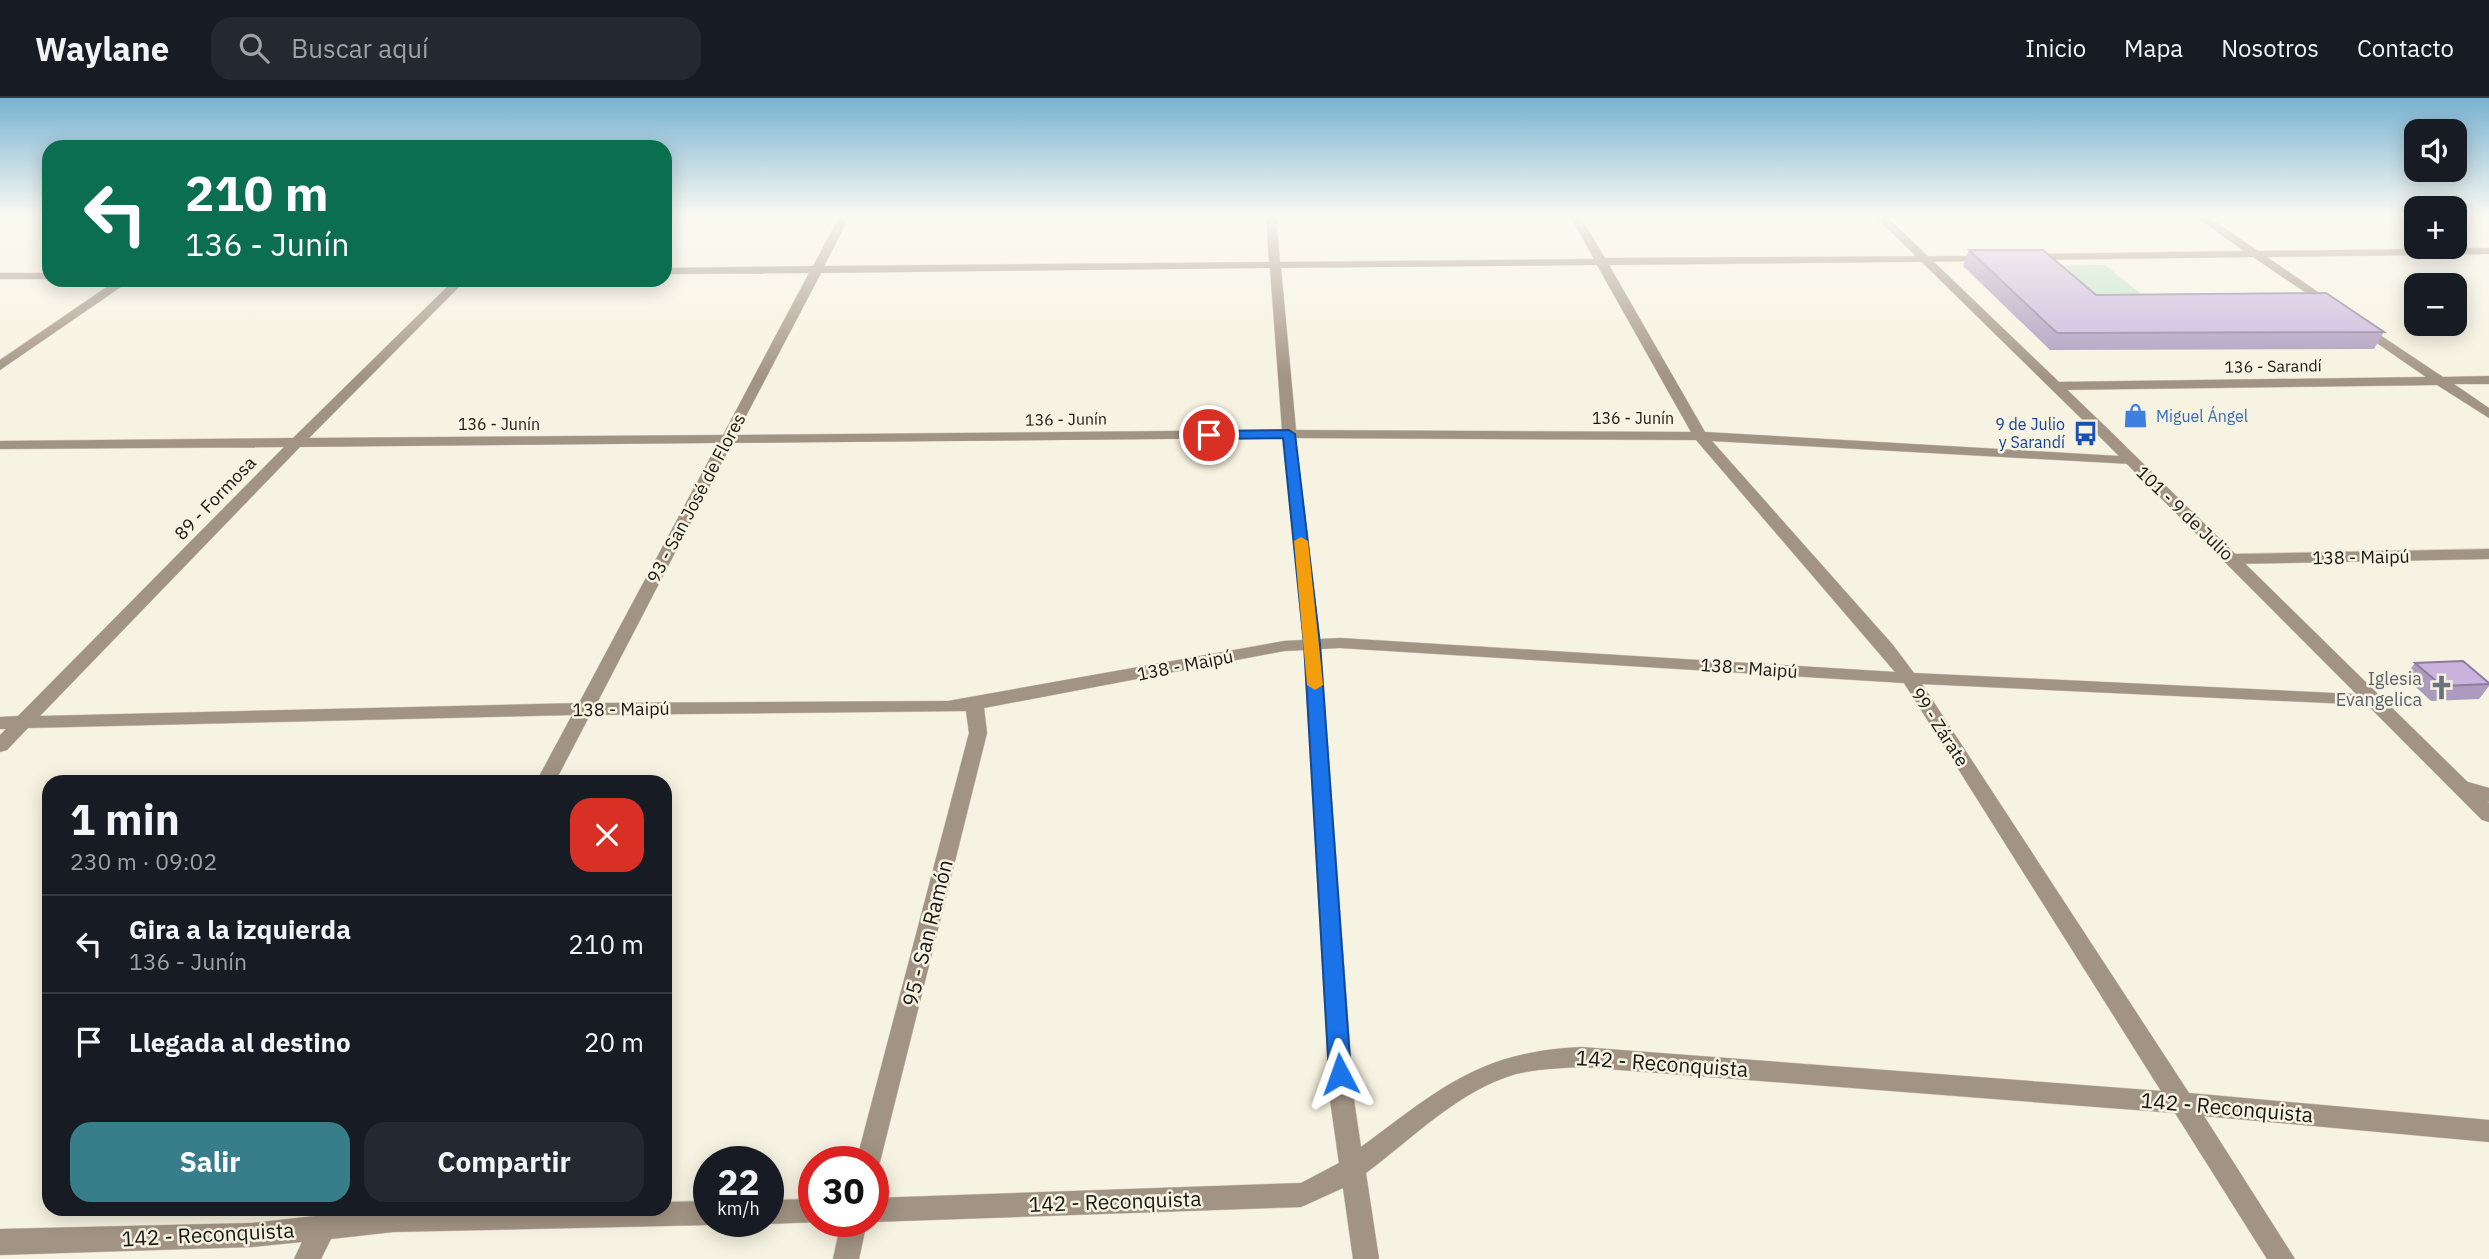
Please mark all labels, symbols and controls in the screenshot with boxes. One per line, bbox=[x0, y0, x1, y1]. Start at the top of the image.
search box bbox=[211, 17, 701, 80]
text: Waylane bbox=[35, 27, 169, 70]
icon: search bbox=[235, 29, 273, 67]
text: Buscar aquí bbox=[291, 31, 429, 65]
text: Inicio bbox=[2025, 32, 2086, 64]
text: Mapa bbox=[2124, 32, 2183, 64]
text: Nosotros bbox=[2221, 32, 2319, 64]
text: Contacto bbox=[2357, 32, 2454, 64]
map controls bbox=[2404, 119, 2467, 336]
button: sound bbox=[2404, 119, 2467, 182]
text: 210 m bbox=[185, 161, 329, 224]
icon: left bbox=[70, 168, 161, 259]
button: + bbox=[2404, 196, 2467, 259]
text: 136 - Junín bbox=[185, 223, 349, 265]
button: − bbox=[2404, 273, 2467, 336]
street label: 136 - Sarandí bbox=[2224, 355, 2322, 377]
shop icon: Miguel Ángel bbox=[2122, 402, 2150, 430]
pin bbox=[1179, 405, 1239, 465]
place label: Miguel Ángel bbox=[2156, 405, 2248, 426]
street label: 136 - Junín bbox=[1025, 408, 1107, 430]
street label: 136 - Junín bbox=[1592, 408, 1674, 428]
street label: 93 - San José de Flores bbox=[642, 409, 750, 587]
street label: 136 - Junín bbox=[458, 414, 540, 434]
place label: 9 de Julio y Sarandí bbox=[1995, 414, 2065, 452]
icon: arrive bbox=[1190, 416, 1228, 454]
bus stop icon: 9 de Julio y Sarandí bbox=[2071, 419, 2099, 447]
street label: 89 - Formosa bbox=[169, 451, 261, 545]
street label: 101 - 9 de Julio bbox=[2131, 461, 2239, 565]
street label: 138 - Maipú bbox=[2312, 545, 2410, 569]
street label: 138 - Maipú bbox=[1135, 644, 1235, 686]
street label: 138 - Maipú bbox=[1700, 653, 1798, 683]
place label: Iglesia Evangelica bbox=[2336, 667, 2422, 711]
church icon: Iglesia Evangelica bbox=[2428, 674, 2456, 702]
street label: 99 - Zárate bbox=[1906, 683, 1974, 771]
street label: 138 - Maipú bbox=[572, 697, 670, 721]
text: 1 min bbox=[70, 792, 180, 847]
button: close bbox=[570, 798, 644, 872]
text: 230 m · 09:02 bbox=[70, 846, 217, 876]
street label: 95 - San Ramón bbox=[895, 857, 959, 1009]
text: Gira a la izquierda bbox=[129, 912, 351, 946]
icon: left bbox=[70, 925, 108, 963]
text: 210 m bbox=[568, 927, 644, 961]
text: 136 - Junín bbox=[129, 946, 247, 976]
icon: arrive bbox=[70, 1023, 108, 1061]
text: Llegada al destino bbox=[129, 1025, 351, 1059]
text: 20 m bbox=[584, 1025, 644, 1059]
position arrow bbox=[1303, 1037, 1377, 1111]
street label: 142 - Reconquista bbox=[1575, 1043, 1749, 1083]
street label: 142 - Reconquista bbox=[2140, 1086, 2314, 1128]
button: Salir bbox=[70, 1122, 350, 1202]
button: Compartir bbox=[364, 1122, 644, 1202]
speed limit sign: 30 bbox=[798, 1146, 889, 1237]
text: 22 bbox=[717, 1159, 760, 1205]
street label: 142 - Reconquista bbox=[1028, 1184, 1202, 1218]
text: km/h bbox=[717, 1197, 760, 1220]
street label: 142 - Reconquista bbox=[121, 1215, 295, 1253]

